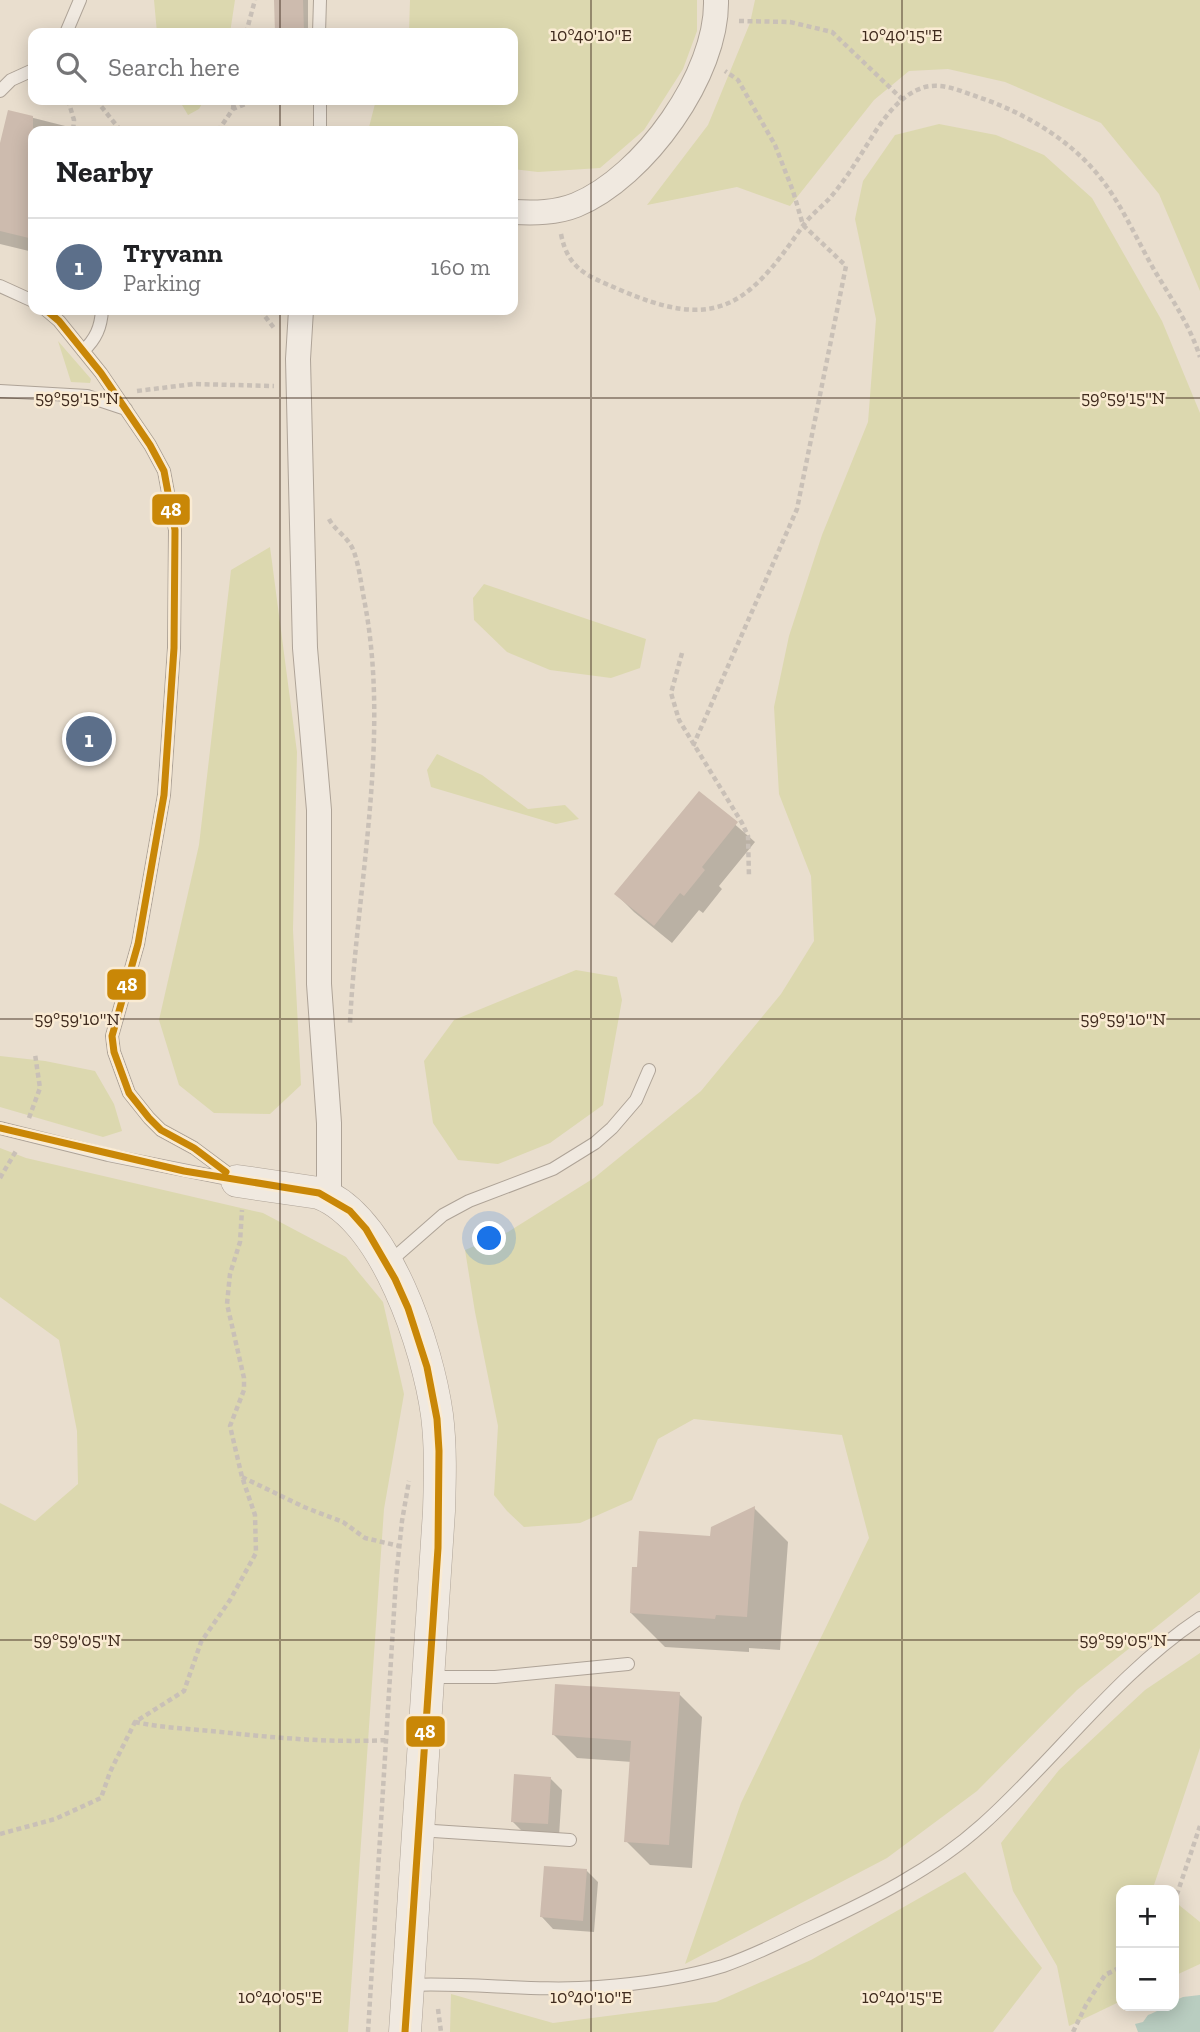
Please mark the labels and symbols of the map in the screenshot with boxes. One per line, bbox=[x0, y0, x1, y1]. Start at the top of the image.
text: 10°40'10"E bbox=[550, 24, 632, 46]
text: 10°40'15"E bbox=[862, 24, 942, 46]
text: 59°59'15"N bbox=[35, 387, 119, 409]
text: 59°59'15"N bbox=[1081, 387, 1165, 409]
line badge: 48 bbox=[151, 493, 191, 526]
text: 48 bbox=[160, 498, 182, 521]
pin: 1 bbox=[66, 713, 112, 765]
line badge: 48 bbox=[106, 968, 147, 1001]
text: 48 bbox=[116, 973, 138, 996]
text: 59°59'10"N bbox=[34, 1008, 120, 1030]
text: 59°59'10"N bbox=[1080, 1008, 1166, 1030]
your location bbox=[472, 1221, 506, 1255]
text: 59°59'05"N bbox=[33, 1629, 121, 1651]
text: 59°59'05"N bbox=[1079, 1629, 1167, 1651]
line badge: 48 bbox=[405, 1715, 446, 1748]
text: 48 bbox=[414, 1720, 436, 1743]
text: 10°40'05"E bbox=[238, 1986, 322, 2008]
text: 10°40'10"E bbox=[550, 1986, 632, 2008]
text: 10°40'15"E bbox=[862, 1986, 942, 2008]

